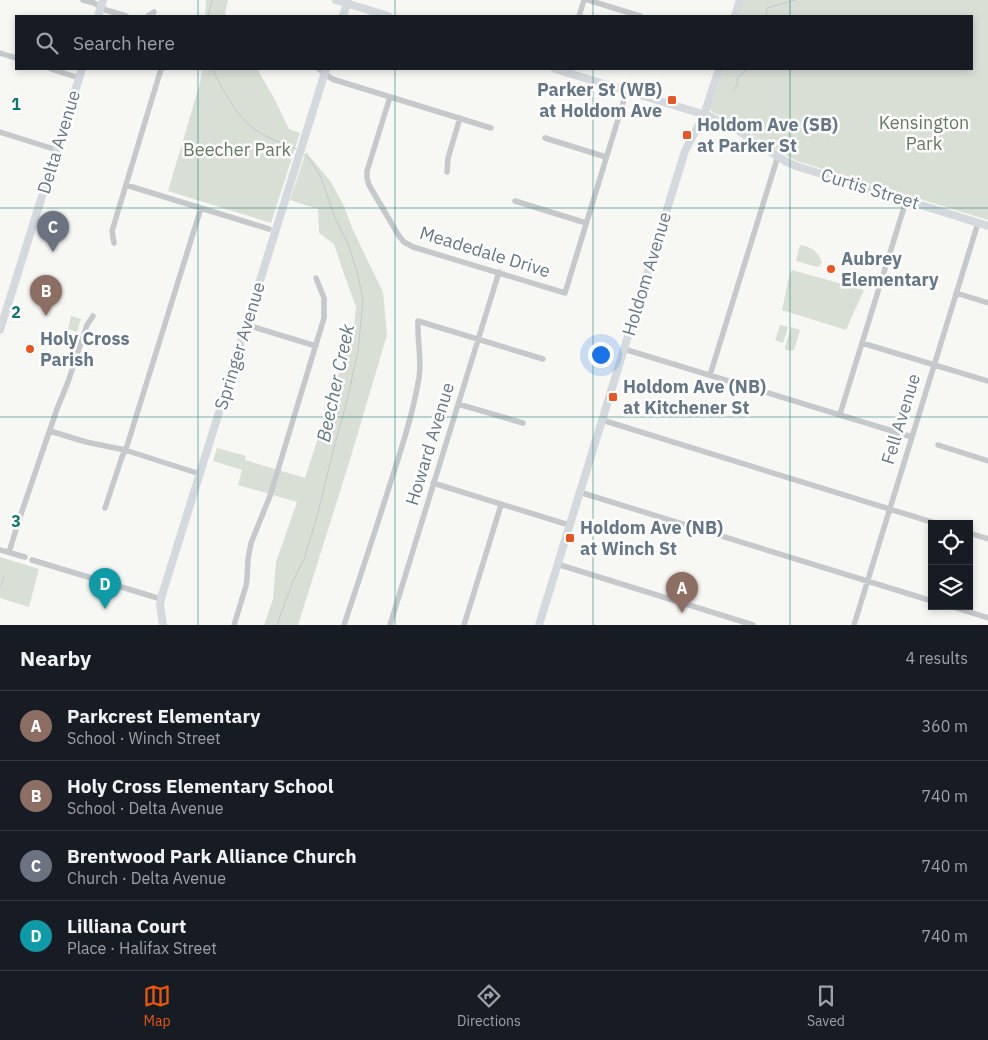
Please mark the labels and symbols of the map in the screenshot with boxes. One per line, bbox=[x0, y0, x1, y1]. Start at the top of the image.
place label: Parker St (WB) at Holdom Ave bbox=[537, 78, 662, 122]
street label: Delta Avenue bbox=[32, 87, 85, 196]
text: 1 bbox=[11, 94, 21, 114]
marker: Parker St (WB) at Holdom Ave bbox=[666, 94, 678, 106]
park label: Kensington Park bbox=[879, 111, 969, 155]
place label: Holdom Ave (SB) at Parker St bbox=[697, 113, 838, 157]
marker: Holdom Ave (SB) at Parker St bbox=[681, 129, 693, 141]
park label: Beecher Park bbox=[183, 138, 291, 161]
street label: Curtis Street bbox=[818, 163, 922, 214]
street label: Holdom Avenue bbox=[617, 209, 676, 339]
pin: C bbox=[37, 211, 69, 252]
street label: Meadedale Drive bbox=[417, 221, 553, 282]
place label: Aubrey Elementary bbox=[841, 247, 939, 291]
marker: Aubrey Elementary bbox=[825, 263, 837, 275]
pin: B bbox=[30, 275, 62, 316]
street label: Springer Avenue bbox=[209, 279, 270, 413]
text: 2 bbox=[11, 302, 21, 322]
water label: Beecher Creek bbox=[311, 321, 359, 444]
place label: Holy Cross Parish bbox=[40, 327, 129, 371]
your location bbox=[588, 342, 614, 368]
marker: Holy Cross Parish bbox=[24, 343, 36, 355]
street label: Fell Avenue bbox=[876, 371, 925, 467]
place label: Holdom Ave (NB) at Kitchener St bbox=[623, 375, 766, 419]
street label: Howard Avenue bbox=[400, 380, 459, 508]
marker: Holdom Ave (NB) at Kitchener St bbox=[607, 391, 619, 403]
text: 3 bbox=[11, 511, 21, 531]
place label: Holdom Ave (NB) at Winch St bbox=[580, 516, 723, 560]
marker: Holdom Ave (NB) at Winch St bbox=[564, 532, 576, 544]
pin: D bbox=[89, 568, 121, 609]
pin: A bbox=[666, 572, 698, 613]

